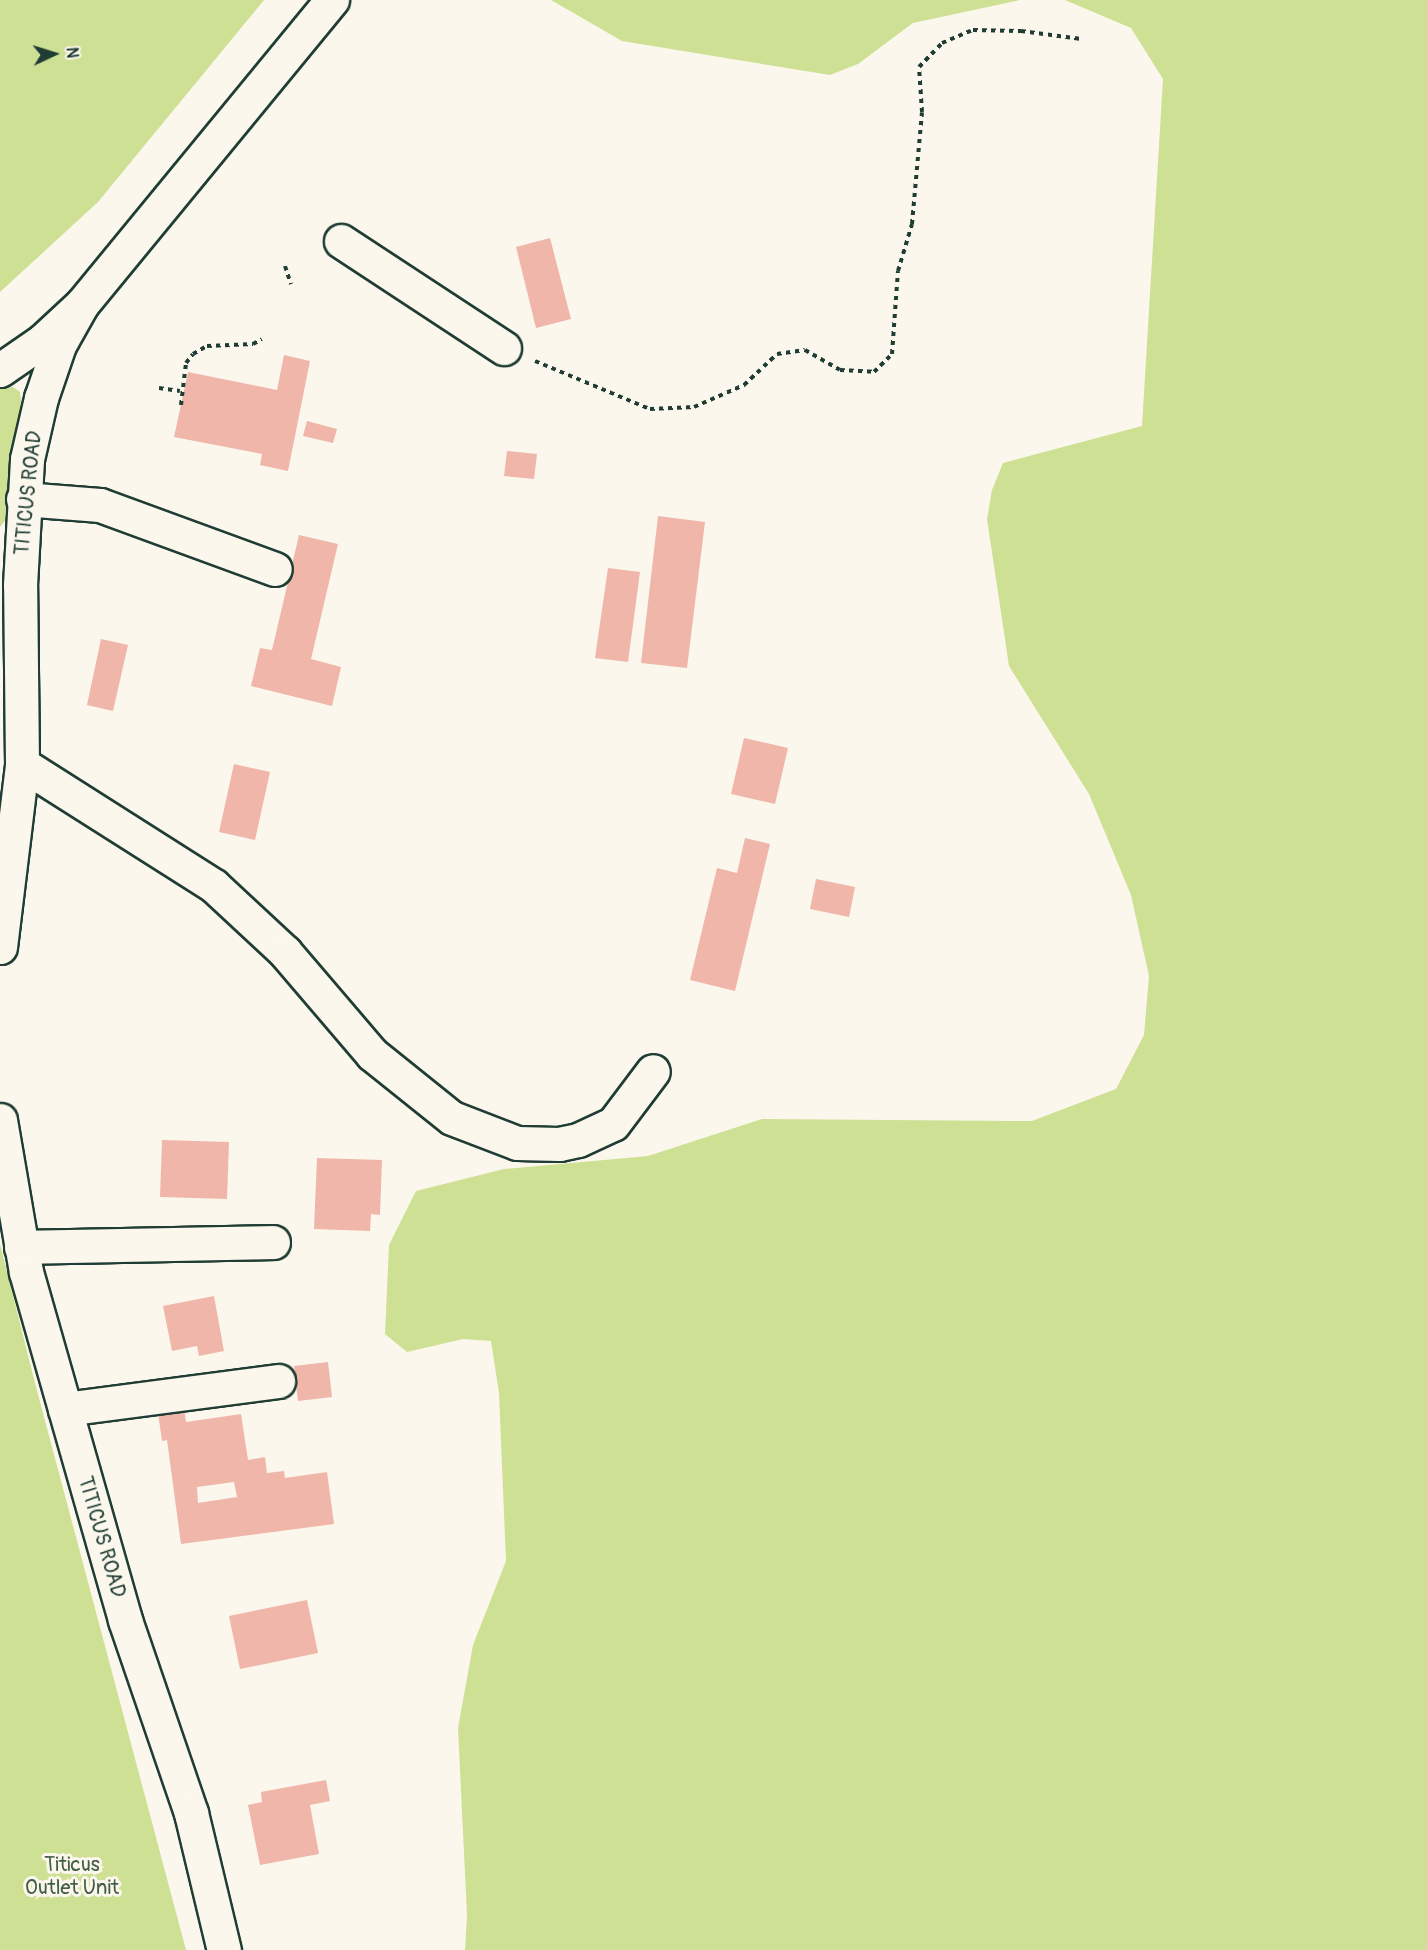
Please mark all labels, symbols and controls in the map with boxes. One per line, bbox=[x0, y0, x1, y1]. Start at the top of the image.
north arrow bbox=[24, 24, 84, 84]
text: N bbox=[62, 47, 82, 59]
street label: TITICUS ROAD bbox=[10, 430, 46, 556]
street label: TITICUS ROAD bbox=[73, 1474, 131, 1600]
park label: Titicus Outlet Unit bbox=[25, 1853, 119, 1900]

